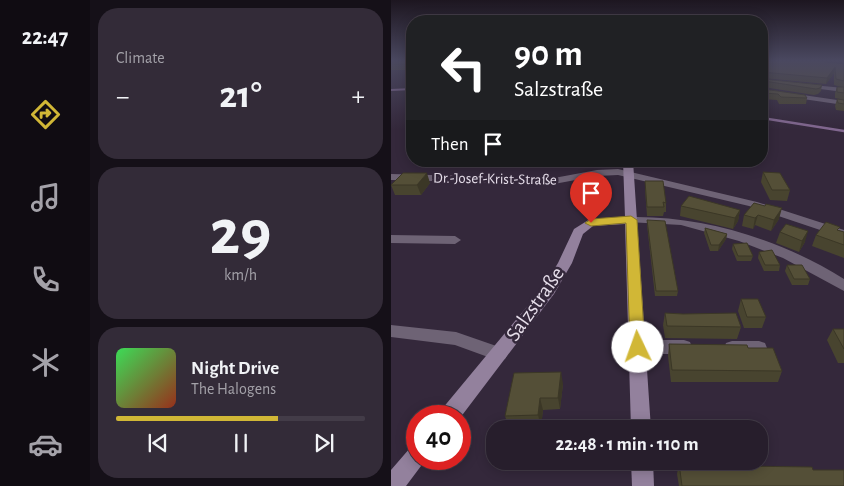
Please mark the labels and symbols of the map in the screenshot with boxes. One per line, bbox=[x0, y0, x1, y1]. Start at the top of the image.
street label: Dr.-Josef-Krist-Straße bbox=[433, 170, 557, 188]
pin bbox=[570, 172, 612, 223]
street label: Salzstraße bbox=[502, 263, 568, 345]
position arrow bbox=[611, 320, 663, 372]
speed limit sign: 40 bbox=[406, 405, 471, 470]

